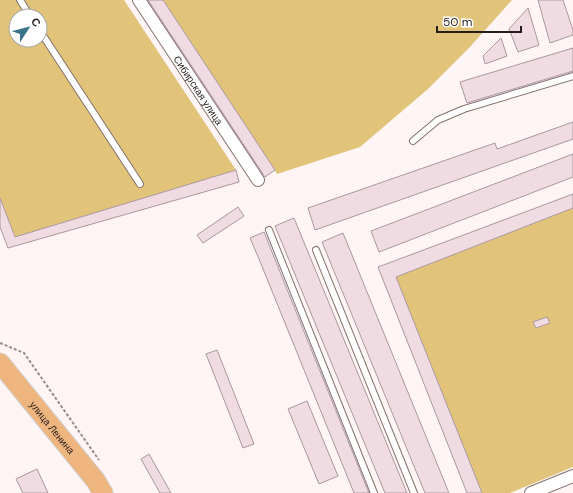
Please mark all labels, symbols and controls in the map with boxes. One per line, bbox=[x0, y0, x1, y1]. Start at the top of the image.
north arrow bbox=[8, 8, 48, 48]
scale bar bbox=[437, 8, 521, 34]
text: 50 m bbox=[443, 14, 472, 30]
text: С bbox=[28, 15, 44, 29]
street label: Сибирская улица bbox=[171, 53, 226, 128]
street label: улица Ленина bbox=[27, 398, 78, 457]

